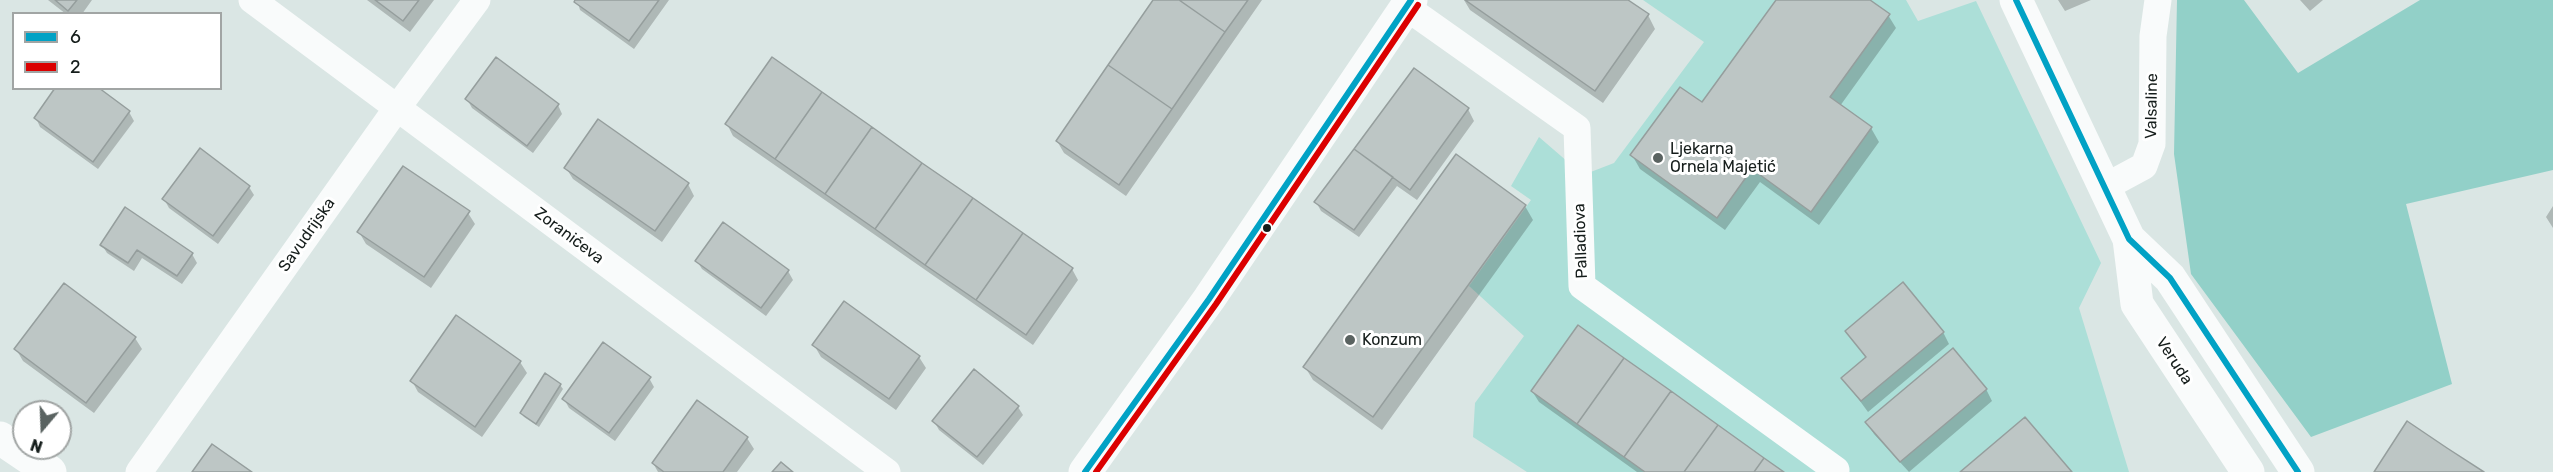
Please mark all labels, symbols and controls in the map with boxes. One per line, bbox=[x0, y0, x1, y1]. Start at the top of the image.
legend bbox=[12, 12, 222, 90]
text: 6 bbox=[70, 26, 81, 48]
text: 2 bbox=[70, 56, 81, 78]
street label: Valsaline bbox=[2142, 73, 2162, 139]
place label: Ljekarna Ornela Majetić bbox=[1670, 139, 1776, 177]
marker: Ljekarna Ornela Majetić bbox=[1651, 151, 1665, 165]
street label: Savudrijska bbox=[275, 194, 339, 276]
street label: Palladiova bbox=[1570, 203, 1592, 279]
street label: Zoranićeva bbox=[531, 204, 607, 268]
unlabelled marker bbox=[1261, 222, 1273, 234]
place label: Konzum bbox=[1362, 330, 1422, 350]
marker: Konzum bbox=[1343, 333, 1357, 347]
street label: Veruda bbox=[2152, 334, 2196, 388]
north arrow bbox=[12, 400, 72, 460]
text: N bbox=[28, 435, 45, 456]

